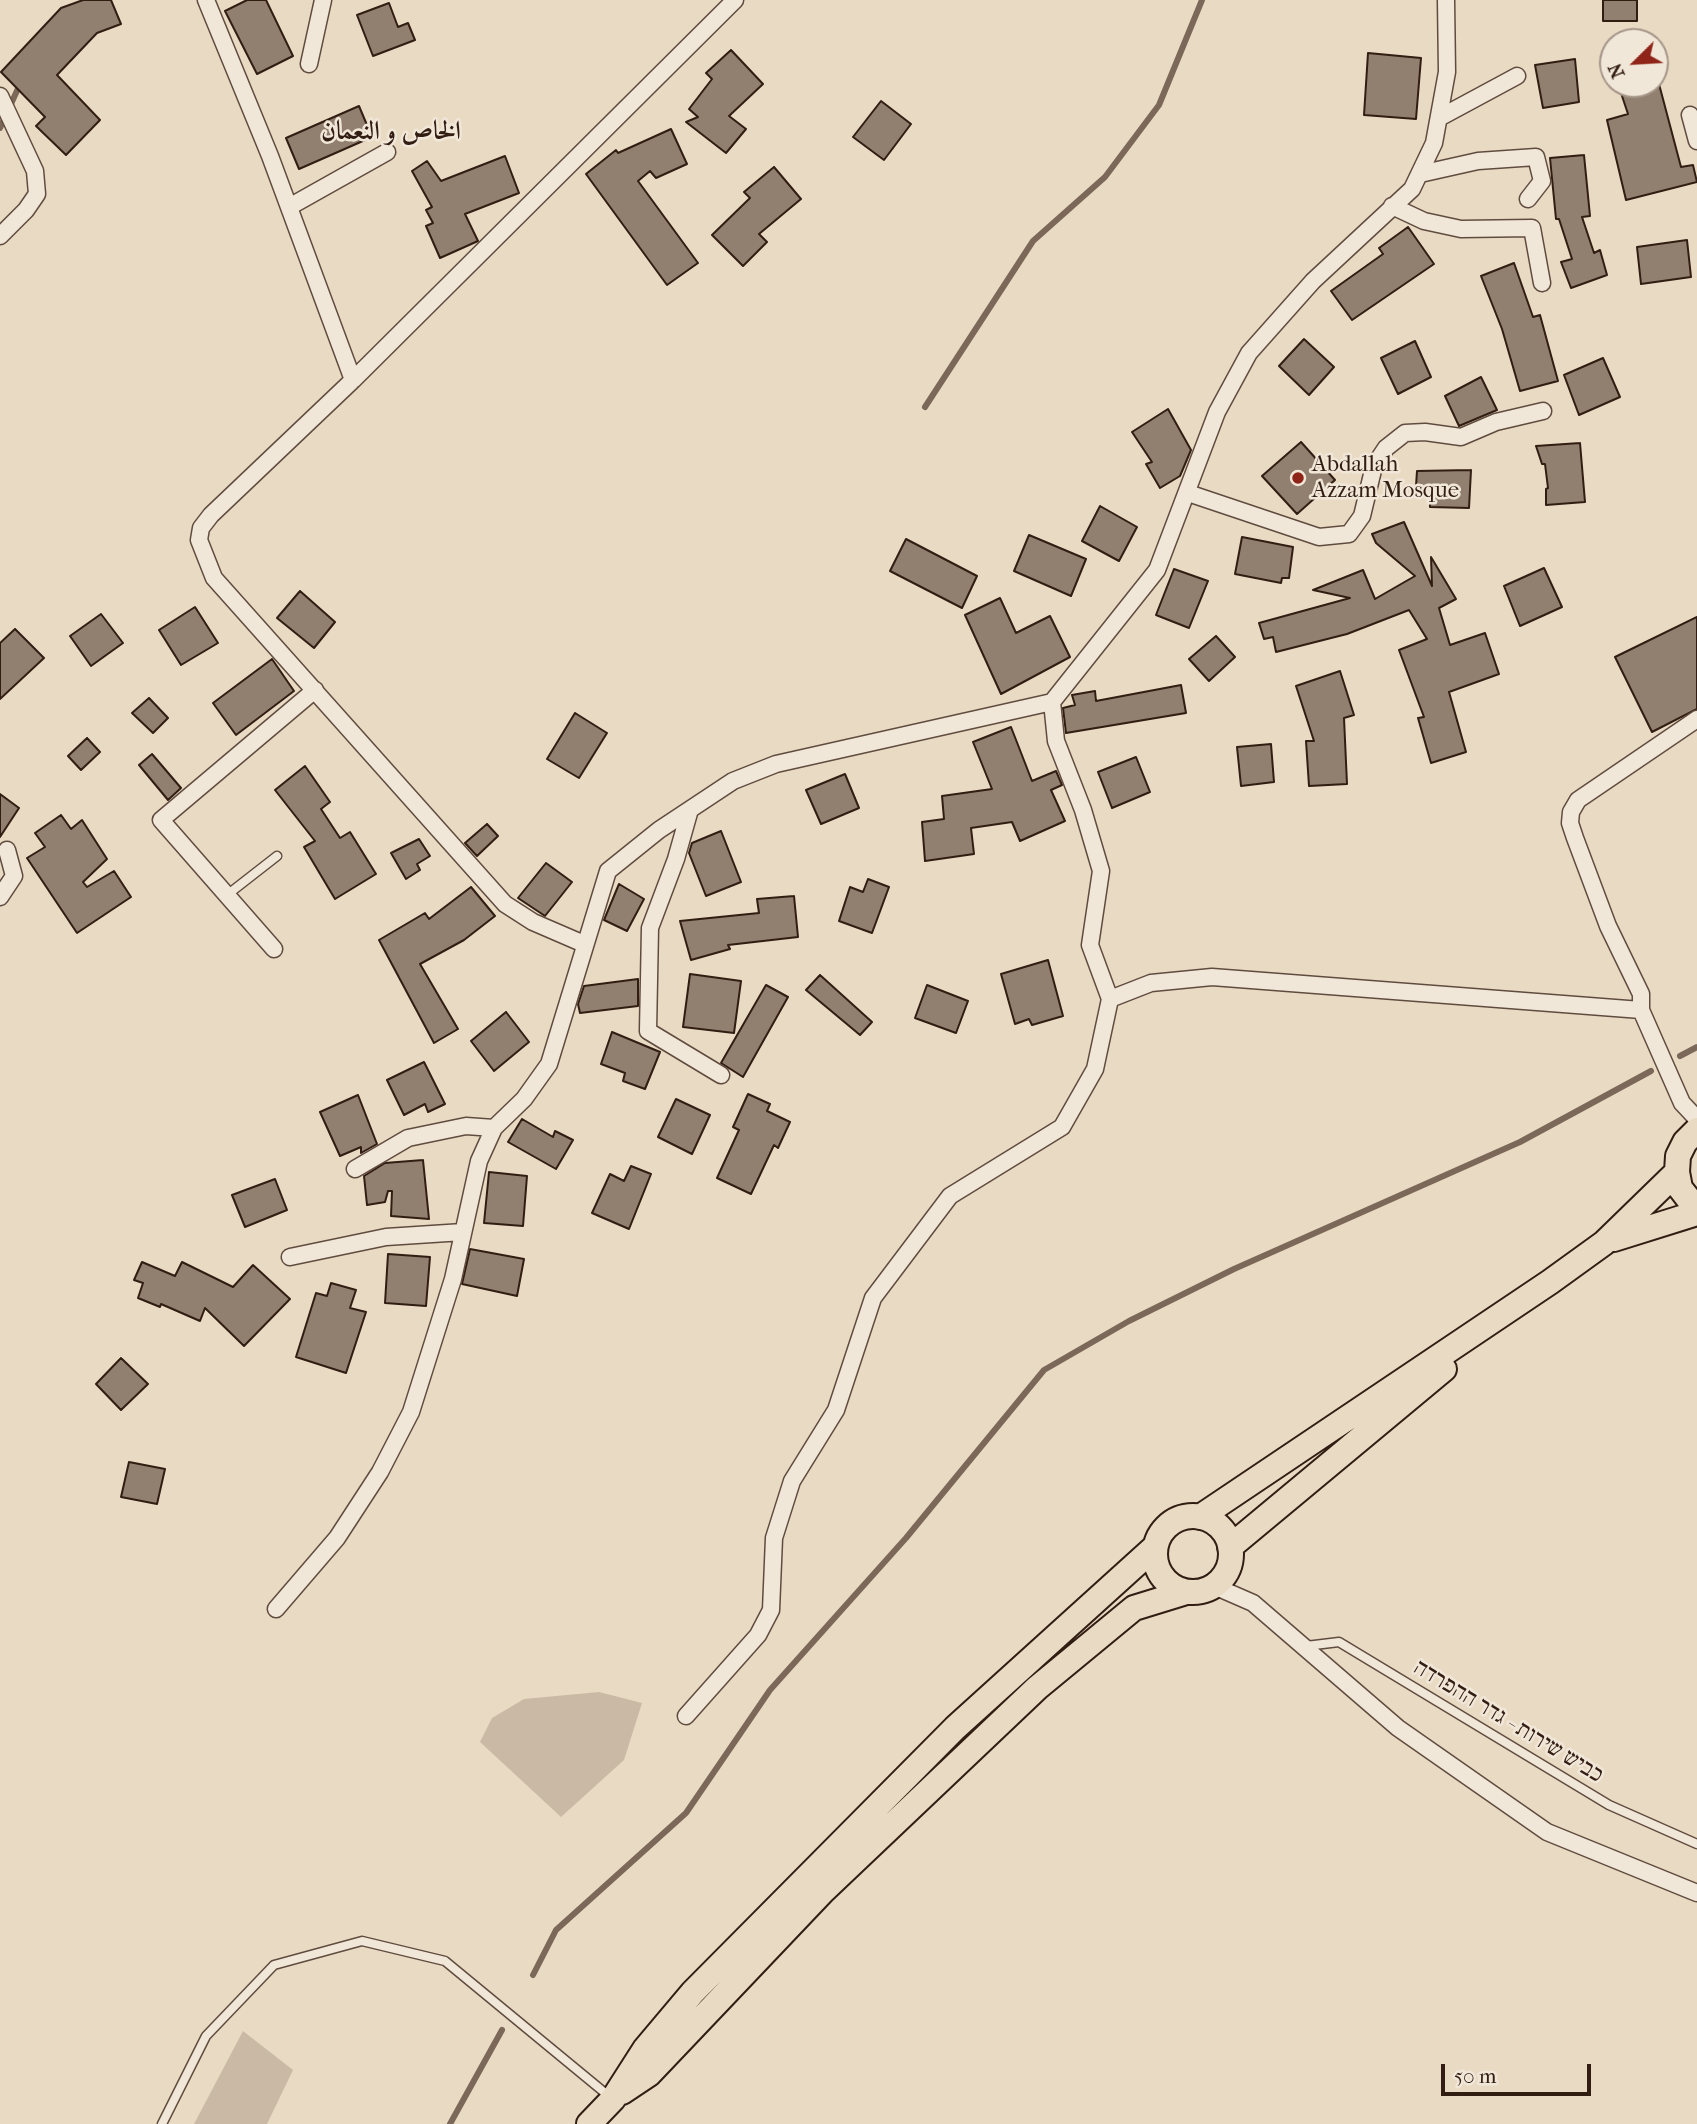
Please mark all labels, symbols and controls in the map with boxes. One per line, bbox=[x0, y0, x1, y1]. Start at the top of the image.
north arrow bbox=[1599, 28, 1669, 98]
text: N bbox=[1604, 60, 1630, 82]
district label: الخاص و النعمان bbox=[321, 117, 461, 149]
place label: Abdallah Azzam Mosque bbox=[1312, 451, 1459, 505]
marker: Abdallah Azzam Mosque bbox=[1290, 470, 1306, 486]
street label: כביש שירות - גדר ההפרדה bbox=[1408, 1654, 1608, 1790]
scale bar bbox=[1445, 2050, 1596, 2094]
text: 50 m bbox=[1454, 2064, 1497, 2088]

